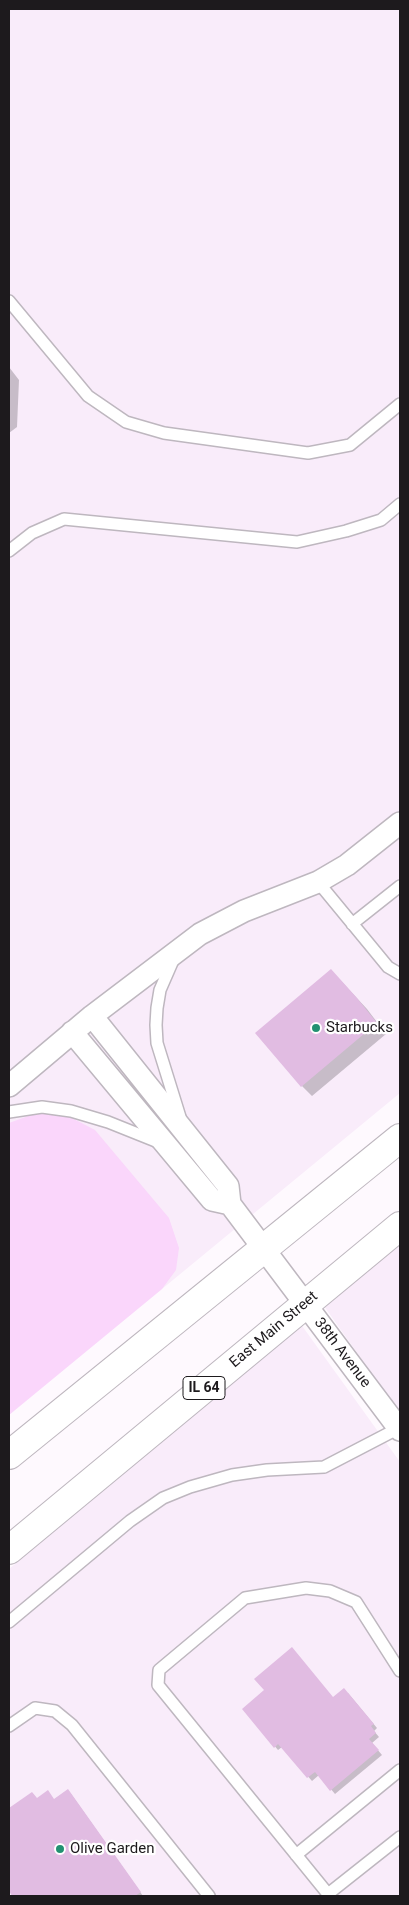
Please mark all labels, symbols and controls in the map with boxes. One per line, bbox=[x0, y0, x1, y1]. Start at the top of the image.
place label: Starbucks bbox=[326, 1019, 393, 1037]
marker: Starbucks bbox=[310, 1022, 322, 1034]
street label: East Main Street bbox=[226, 1288, 322, 1372]
street label: 38th Avenue bbox=[310, 1315, 374, 1391]
road number: IL 64 bbox=[183, 1376, 225, 1400]
place label: Olive Garden bbox=[70, 1840, 154, 1858]
marker: Olive Garden bbox=[54, 1843, 66, 1855]

